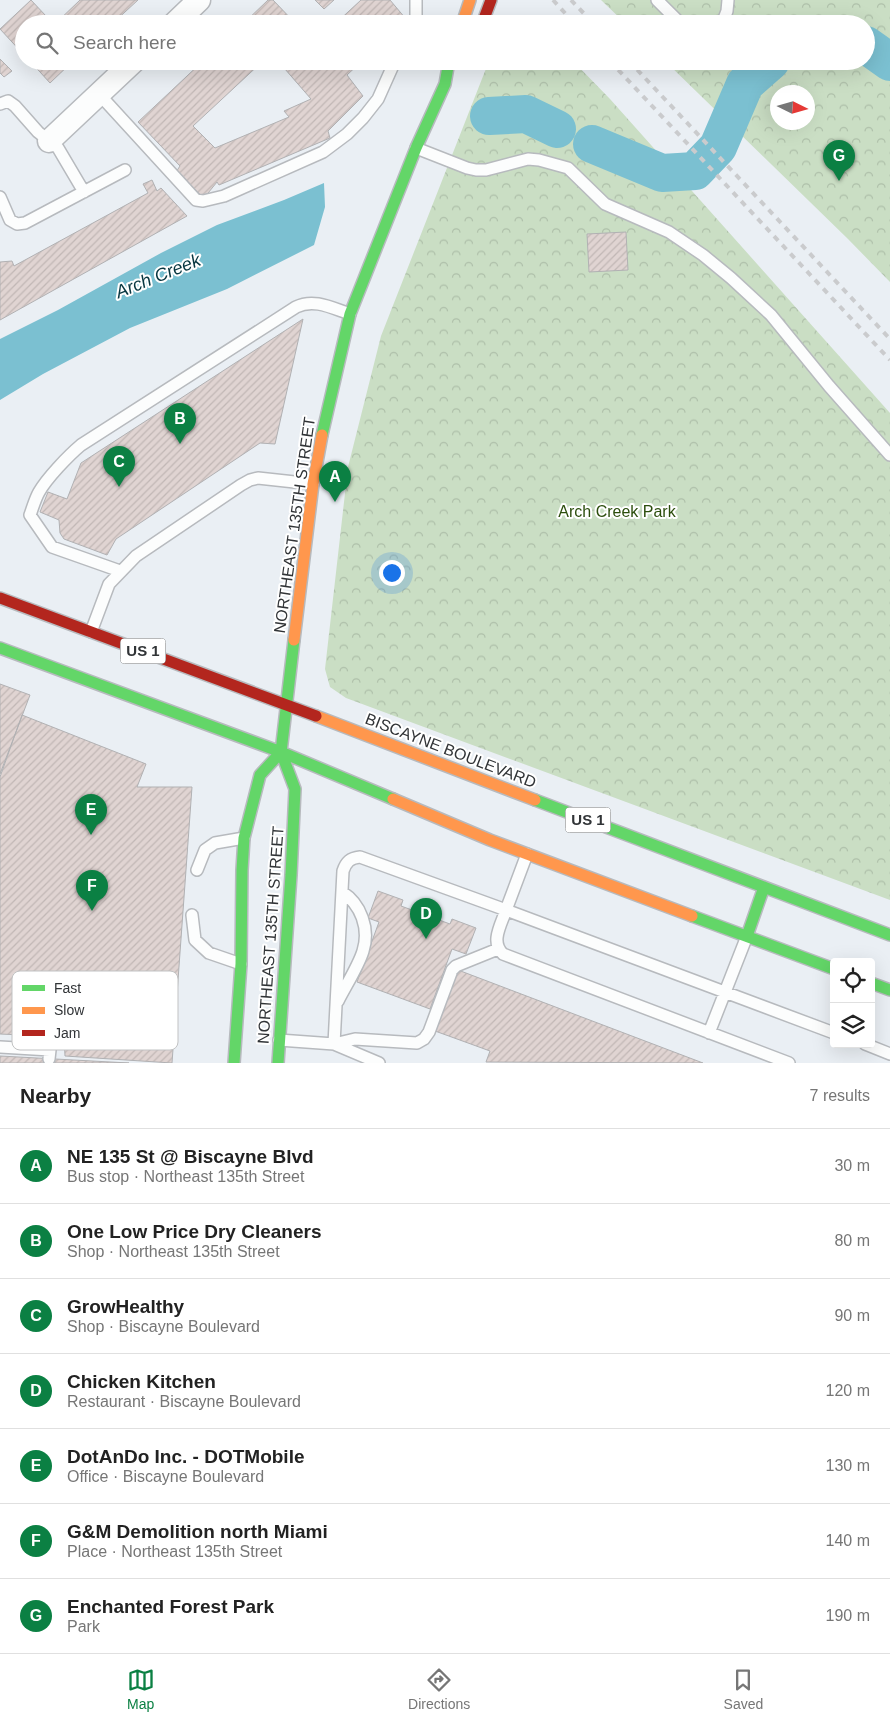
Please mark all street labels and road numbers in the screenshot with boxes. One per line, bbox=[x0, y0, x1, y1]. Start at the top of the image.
street label: NORTHEAST 135TH STREET bbox=[271, 416, 318, 634]
road number: US 1 bbox=[120, 638, 166, 664]
street label: BISCAYNE BOULEVARD bbox=[363, 710, 539, 791]
road number: US 1 bbox=[566, 808, 610, 832]
street label: NORTHEAST 135TH STREET bbox=[254, 825, 287, 1044]

